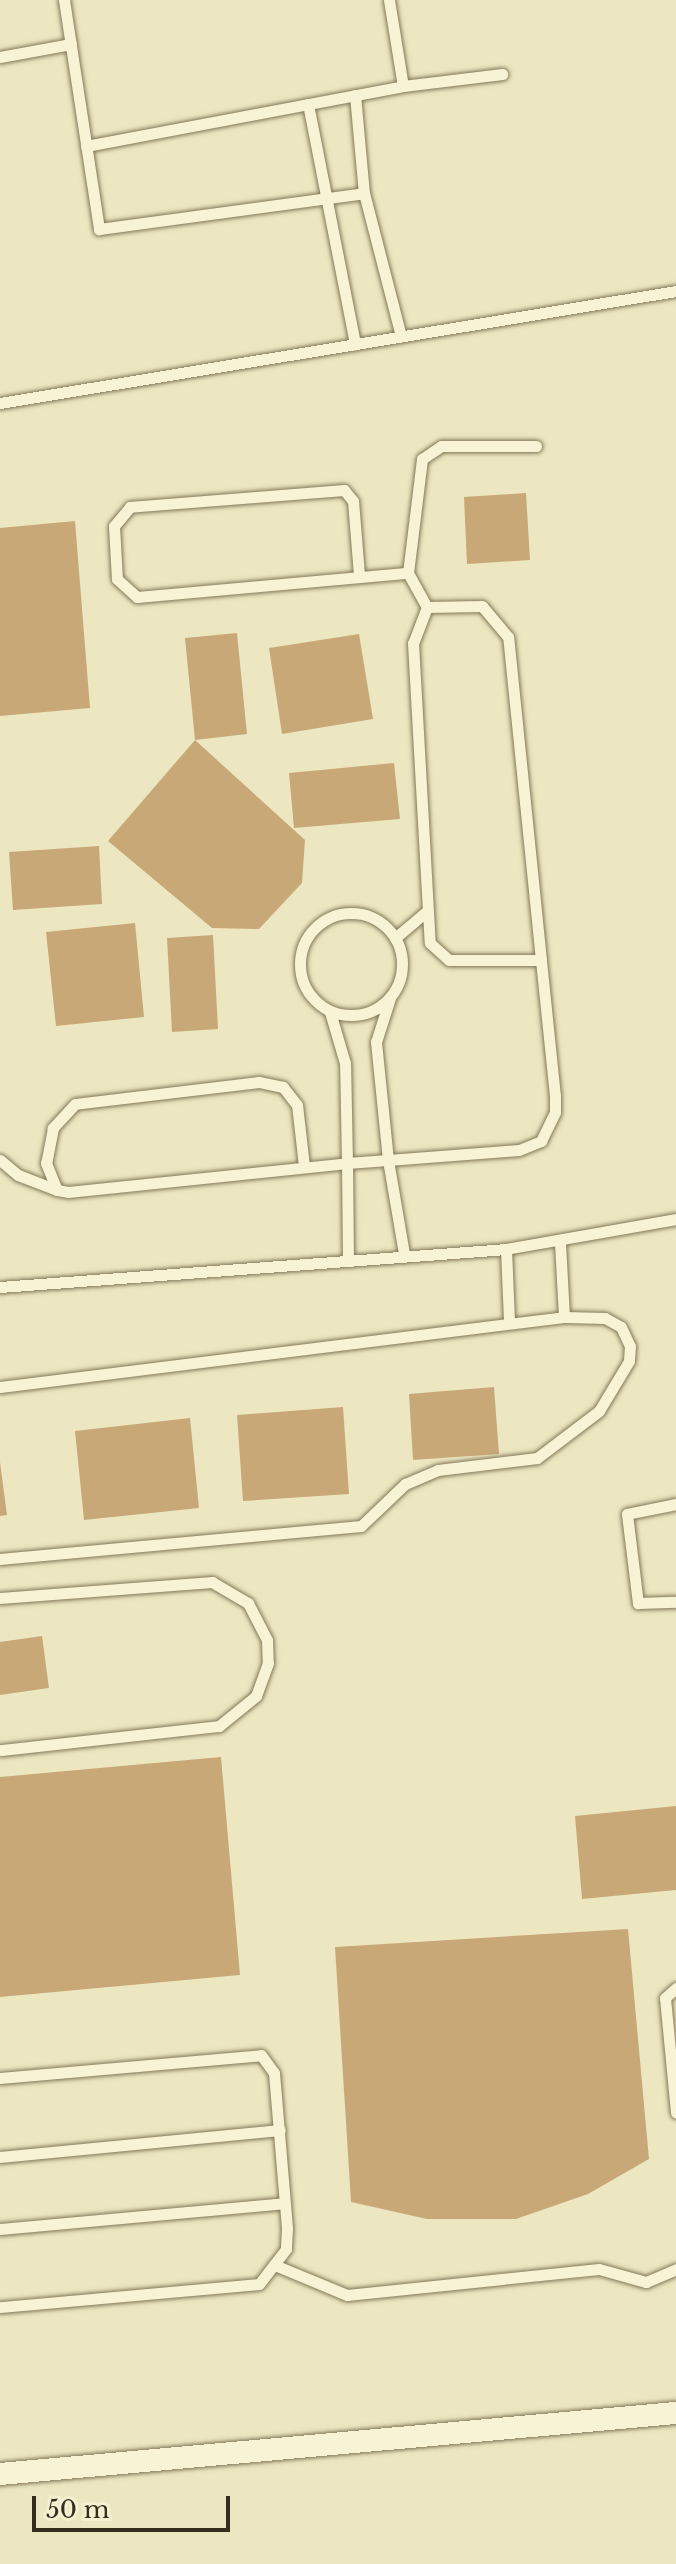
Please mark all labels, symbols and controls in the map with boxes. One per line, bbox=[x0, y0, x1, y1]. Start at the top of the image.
scale bar bbox=[36, 2480, 234, 2530]
text: 50 m bbox=[46, 2495, 109, 2524]

